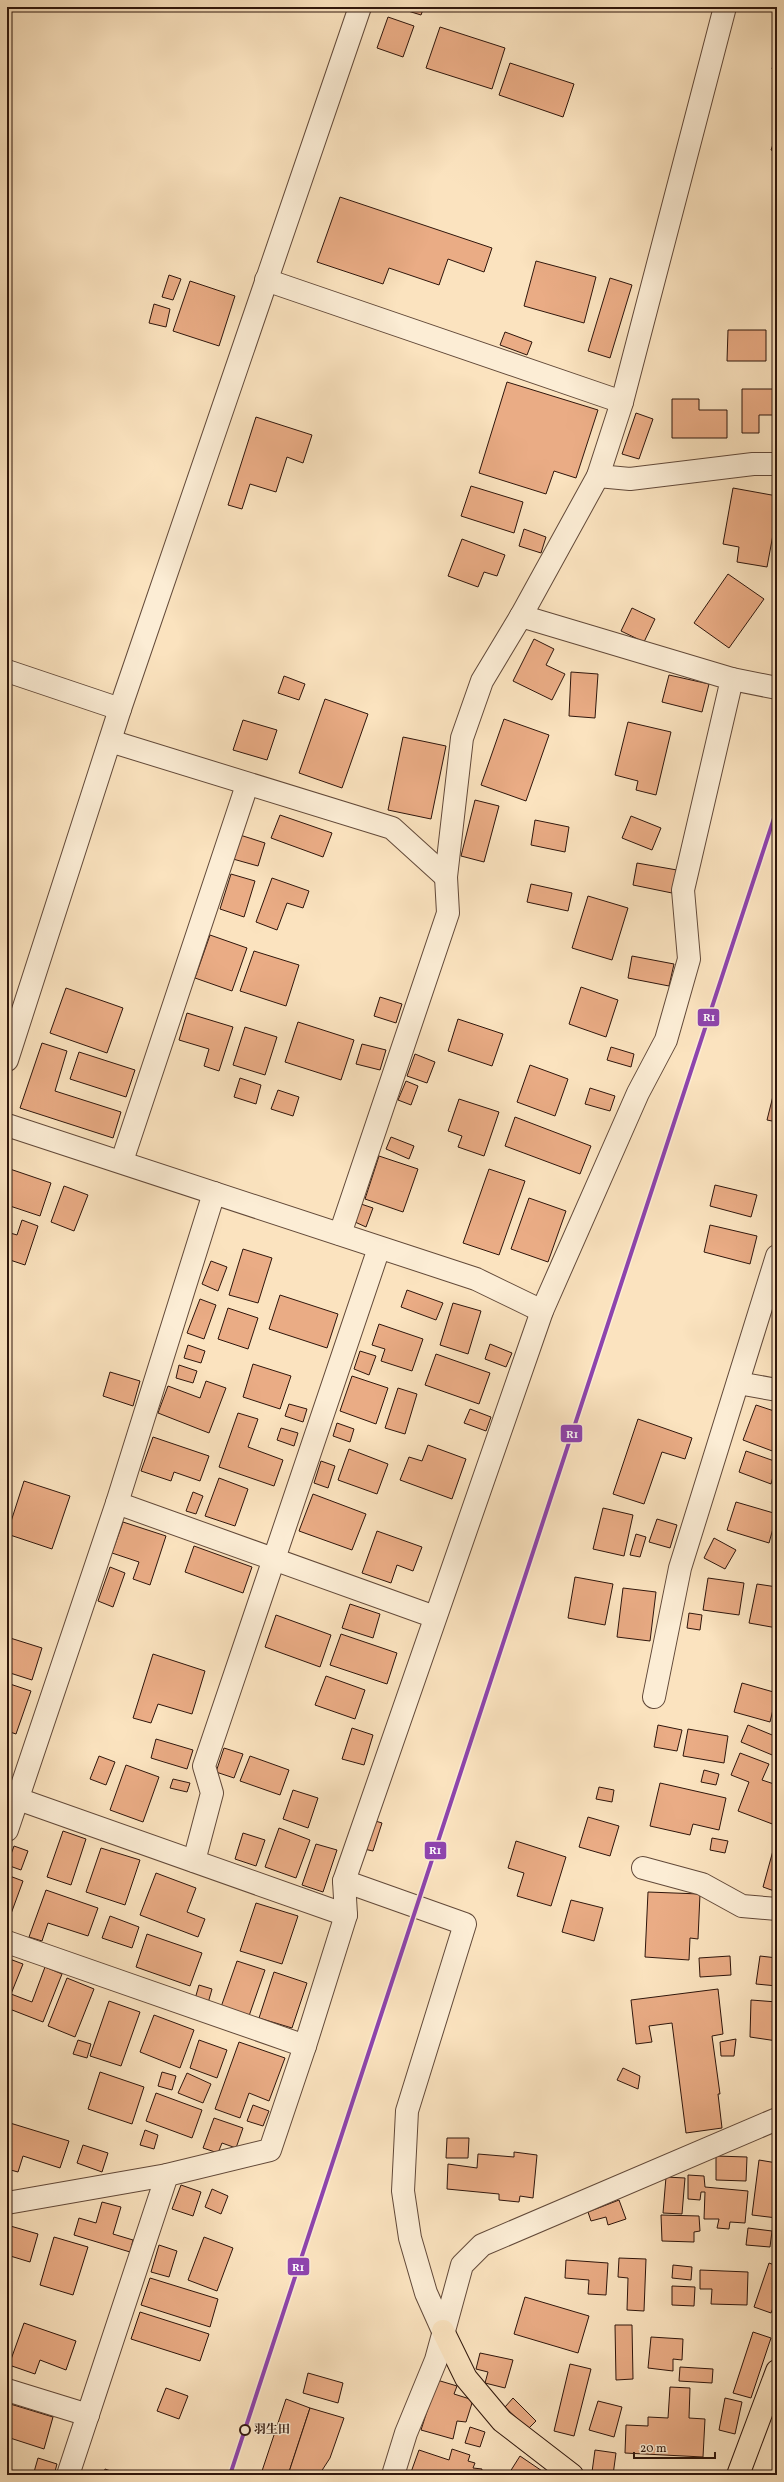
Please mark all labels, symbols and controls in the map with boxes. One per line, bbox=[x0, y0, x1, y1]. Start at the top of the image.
line badge: R1 bbox=[697, 1008, 720, 1027]
text: R1 bbox=[703, 1011, 715, 1026]
line badge: R1 bbox=[560, 1424, 583, 1443]
text: R1 bbox=[566, 1428, 578, 1443]
line badge: R1 bbox=[424, 1841, 447, 1860]
text: R1 bbox=[429, 1844, 441, 1859]
line badge: R1 bbox=[287, 2257, 310, 2276]
text: R1 bbox=[292, 2261, 304, 2276]
place label: 羽生田 bbox=[254, 2422, 290, 2438]
marker: 羽生田 bbox=[239, 2424, 251, 2436]
scale bar bbox=[634, 2434, 715, 2460]
text: 20 m bbox=[640, 2441, 667, 2457]

